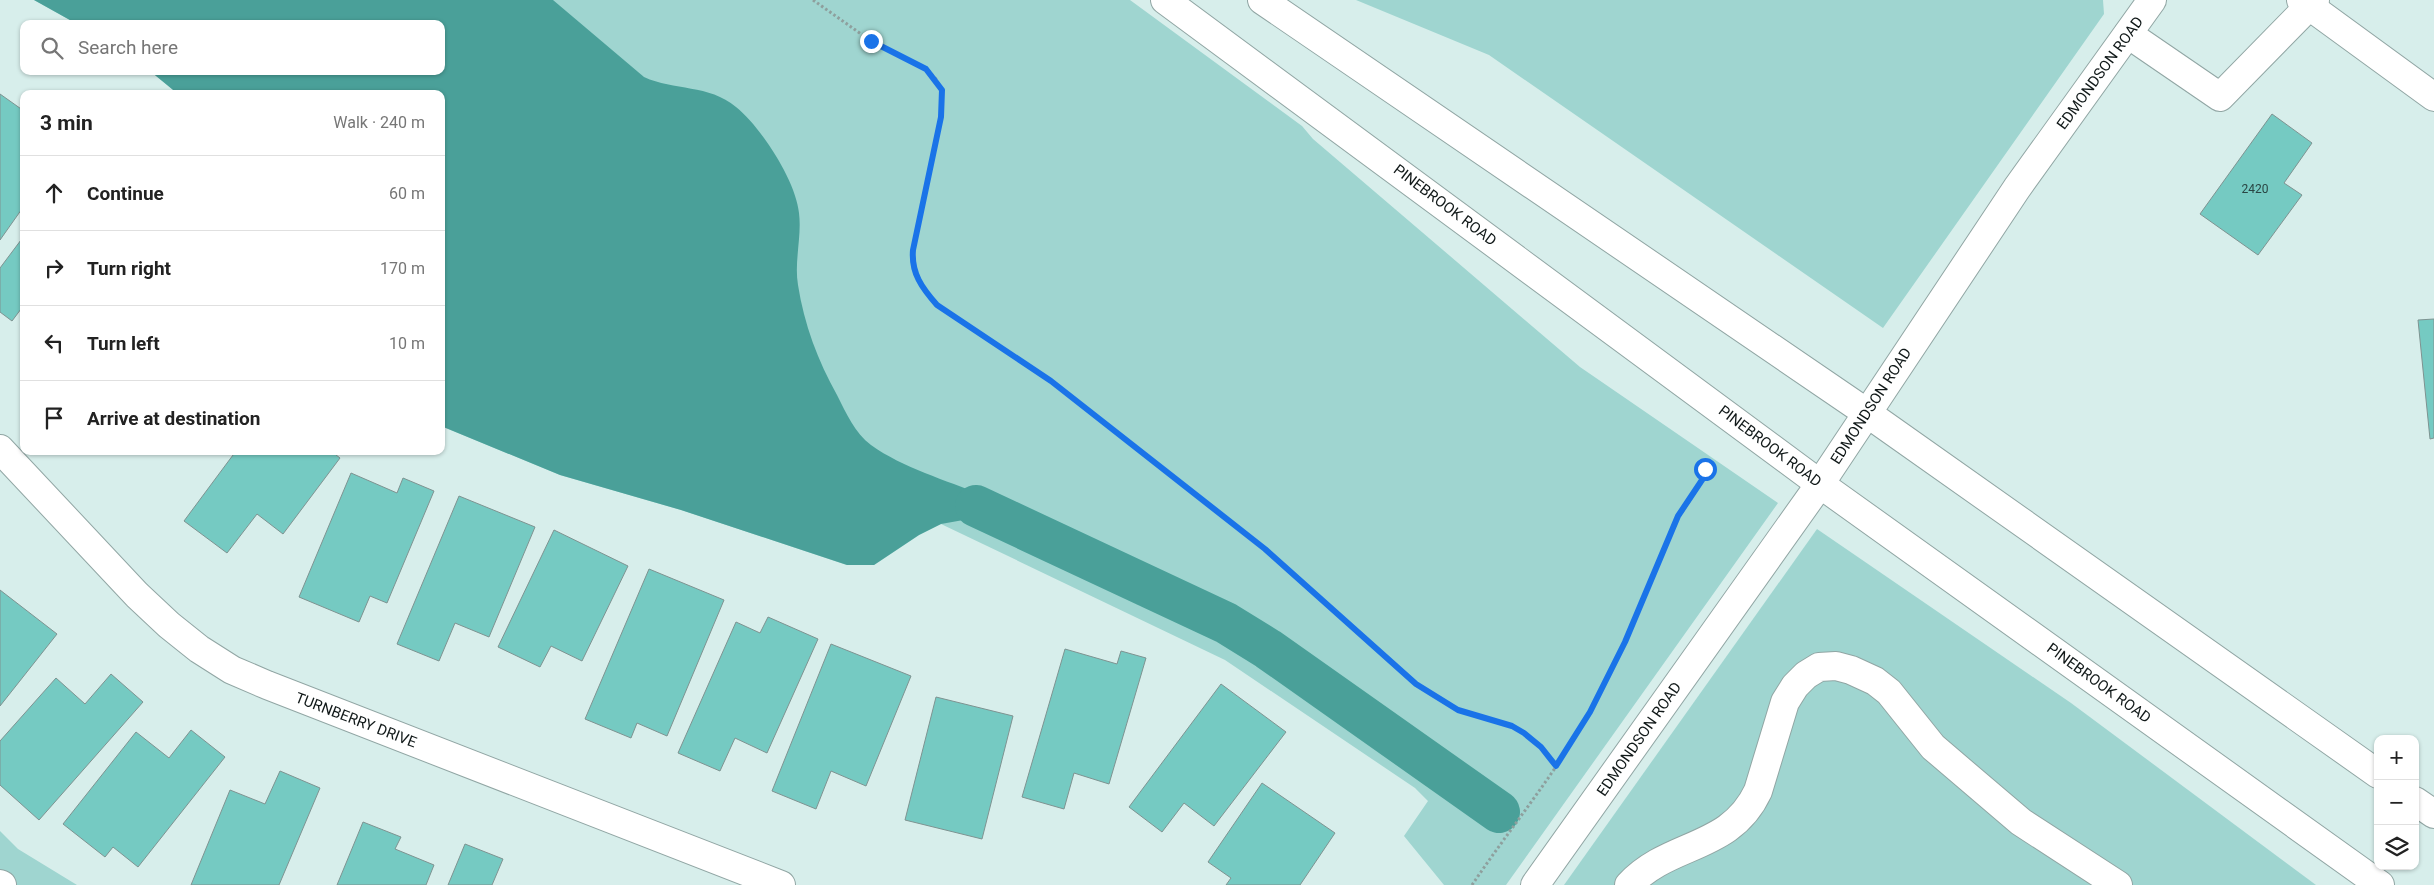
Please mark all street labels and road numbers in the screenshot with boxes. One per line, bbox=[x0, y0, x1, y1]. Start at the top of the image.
street label: EDMONDSON ROAD bbox=[2053, 13, 2147, 133]
street label: PINEBROOK ROAD bbox=[1390, 160, 1500, 250]
street label: EDMONDSON ROAD bbox=[1827, 344, 1915, 468]
street label: PINEBROOK ROAD bbox=[1715, 401, 1825, 491]
street label: PINEBROOK ROAD bbox=[2043, 639, 2155, 727]
street label: EDMONDSON ROAD bbox=[1593, 679, 1685, 799]
street label: TURNBERRY DRIVE bbox=[293, 689, 420, 752]

